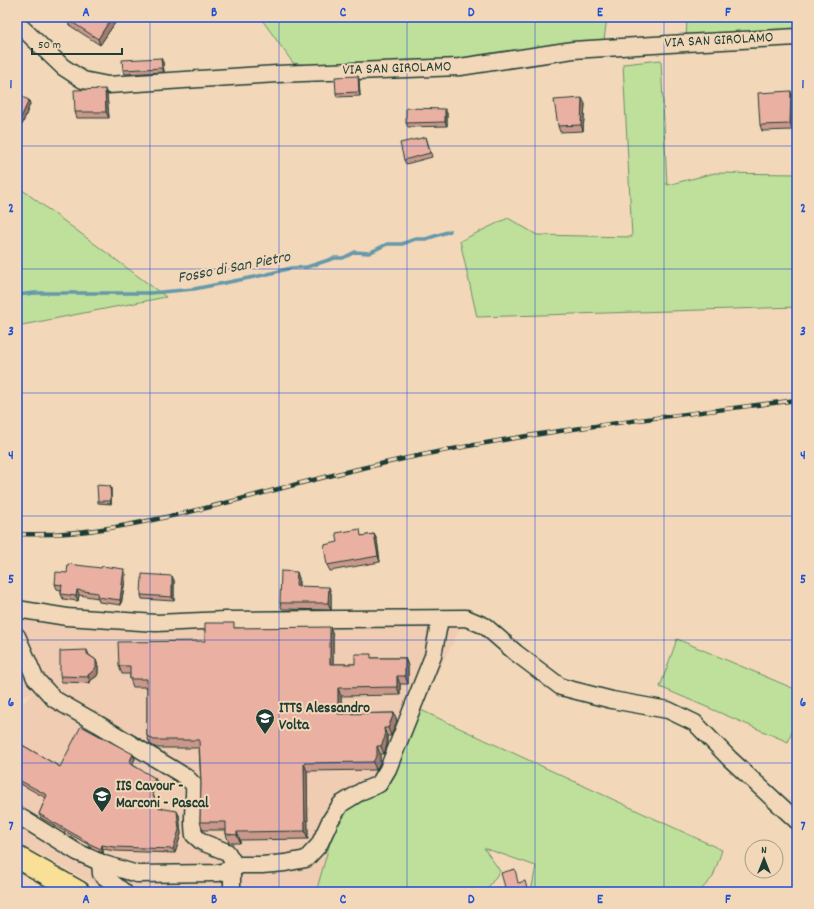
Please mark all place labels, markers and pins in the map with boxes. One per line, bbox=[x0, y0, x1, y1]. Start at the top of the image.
place label: ITTS Alessandro Volta bbox=[279, 698, 370, 737]
school or university icon: ITTS Alessandro Volta bbox=[254, 707, 276, 735]
place label: IIS Cavour - Marconi - Pascal bbox=[116, 776, 209, 815]
school or university icon: IIS Cavour - Marconi - Pascal bbox=[91, 785, 113, 813]

